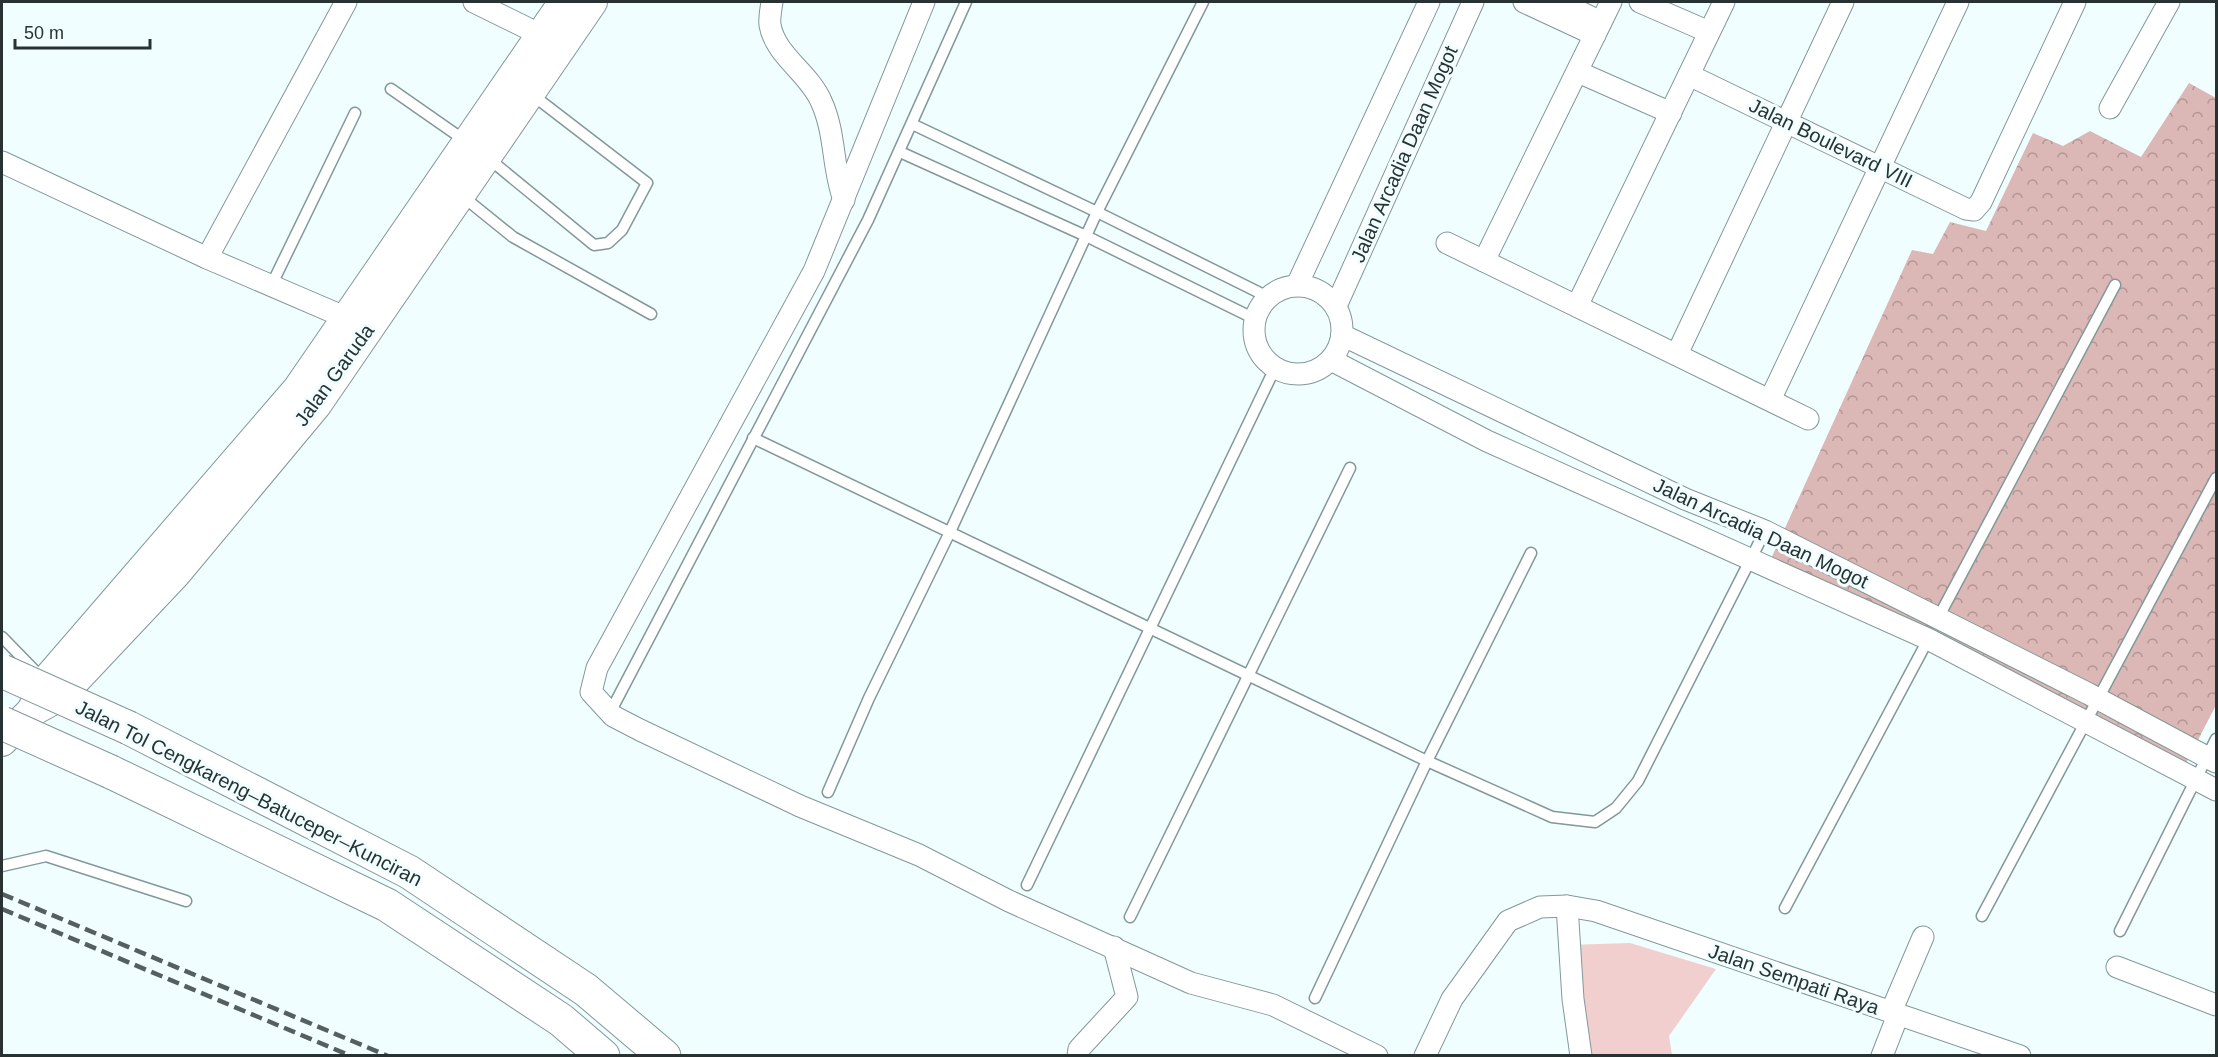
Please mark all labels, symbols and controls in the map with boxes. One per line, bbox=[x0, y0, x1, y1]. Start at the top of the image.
scale bar bbox=[15, 12, 150, 50]
text: 50 m bbox=[24, 23, 64, 43]
street label: Jalan Arcadia Daan Mogot bbox=[1346, 42, 1462, 266]
street label: Jalan Boulevard VIII bbox=[1746, 94, 1916, 192]
street label: Jalan Garuda bbox=[290, 319, 379, 430]
street label: Jalan Arcadia Daan Mogot bbox=[1650, 473, 1872, 593]
street label: Jalan Tol Cengkareng–Batuceper–Kunciran bbox=[72, 696, 426, 890]
street label: Jalan Sempati Raya bbox=[1706, 939, 1883, 1019]

